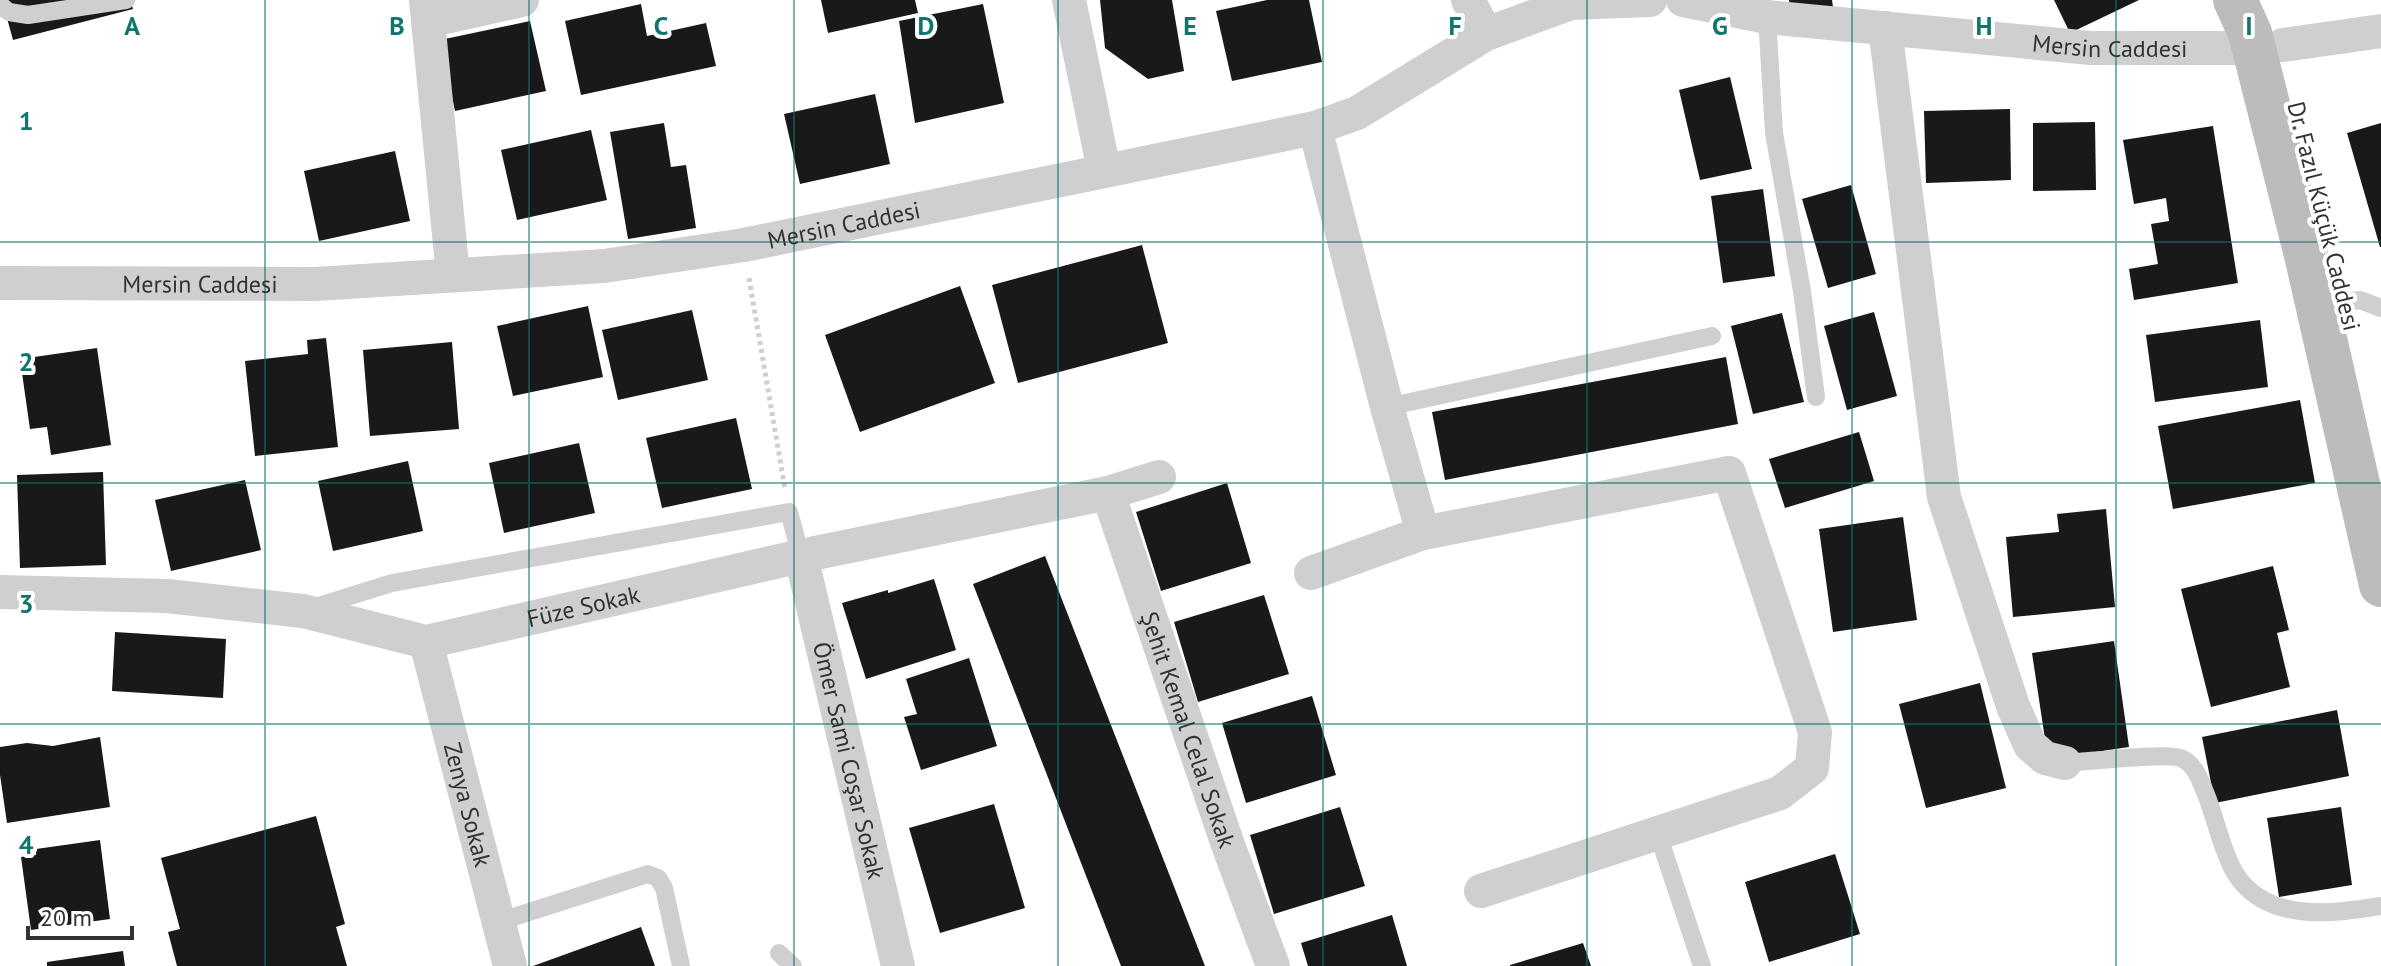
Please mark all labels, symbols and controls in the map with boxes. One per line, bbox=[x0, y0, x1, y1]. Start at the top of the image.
text: A bbox=[124, 9, 140, 42]
text: B bbox=[389, 9, 405, 42]
text: C bbox=[654, 9, 668, 42]
text: D bbox=[918, 9, 934, 42]
text: E bbox=[1183, 9, 1197, 42]
text: F bbox=[1448, 9, 1462, 42]
text: G bbox=[1712, 9, 1728, 42]
text: H bbox=[1976, 9, 1992, 42]
text: I bbox=[2245, 9, 2253, 42]
street label: Mersin Caddesi bbox=[2031, 27, 2187, 64]
street label: Dr. Fazıl Küçük Caddesi bbox=[2281, 98, 2367, 334]
text: 1 bbox=[19, 104, 33, 137]
street label: Mersin Caddesi bbox=[765, 194, 923, 255]
street label: Mersin Caddesi bbox=[122, 268, 278, 299]
text: 2 bbox=[19, 345, 33, 378]
street label: Füze Sokak bbox=[524, 578, 643, 634]
text: 3 bbox=[19, 587, 33, 620]
street label: Şehit Kemal Celal Sokak bbox=[1134, 607, 1243, 852]
street label: Ömer Sami Coşar Sokak bbox=[806, 639, 892, 882]
street label: Zenya Sokak bbox=[437, 739, 499, 871]
text: 4 bbox=[19, 828, 34, 861]
scale bar bbox=[28, 890, 132, 940]
text: 20 m bbox=[40, 902, 92, 933]

